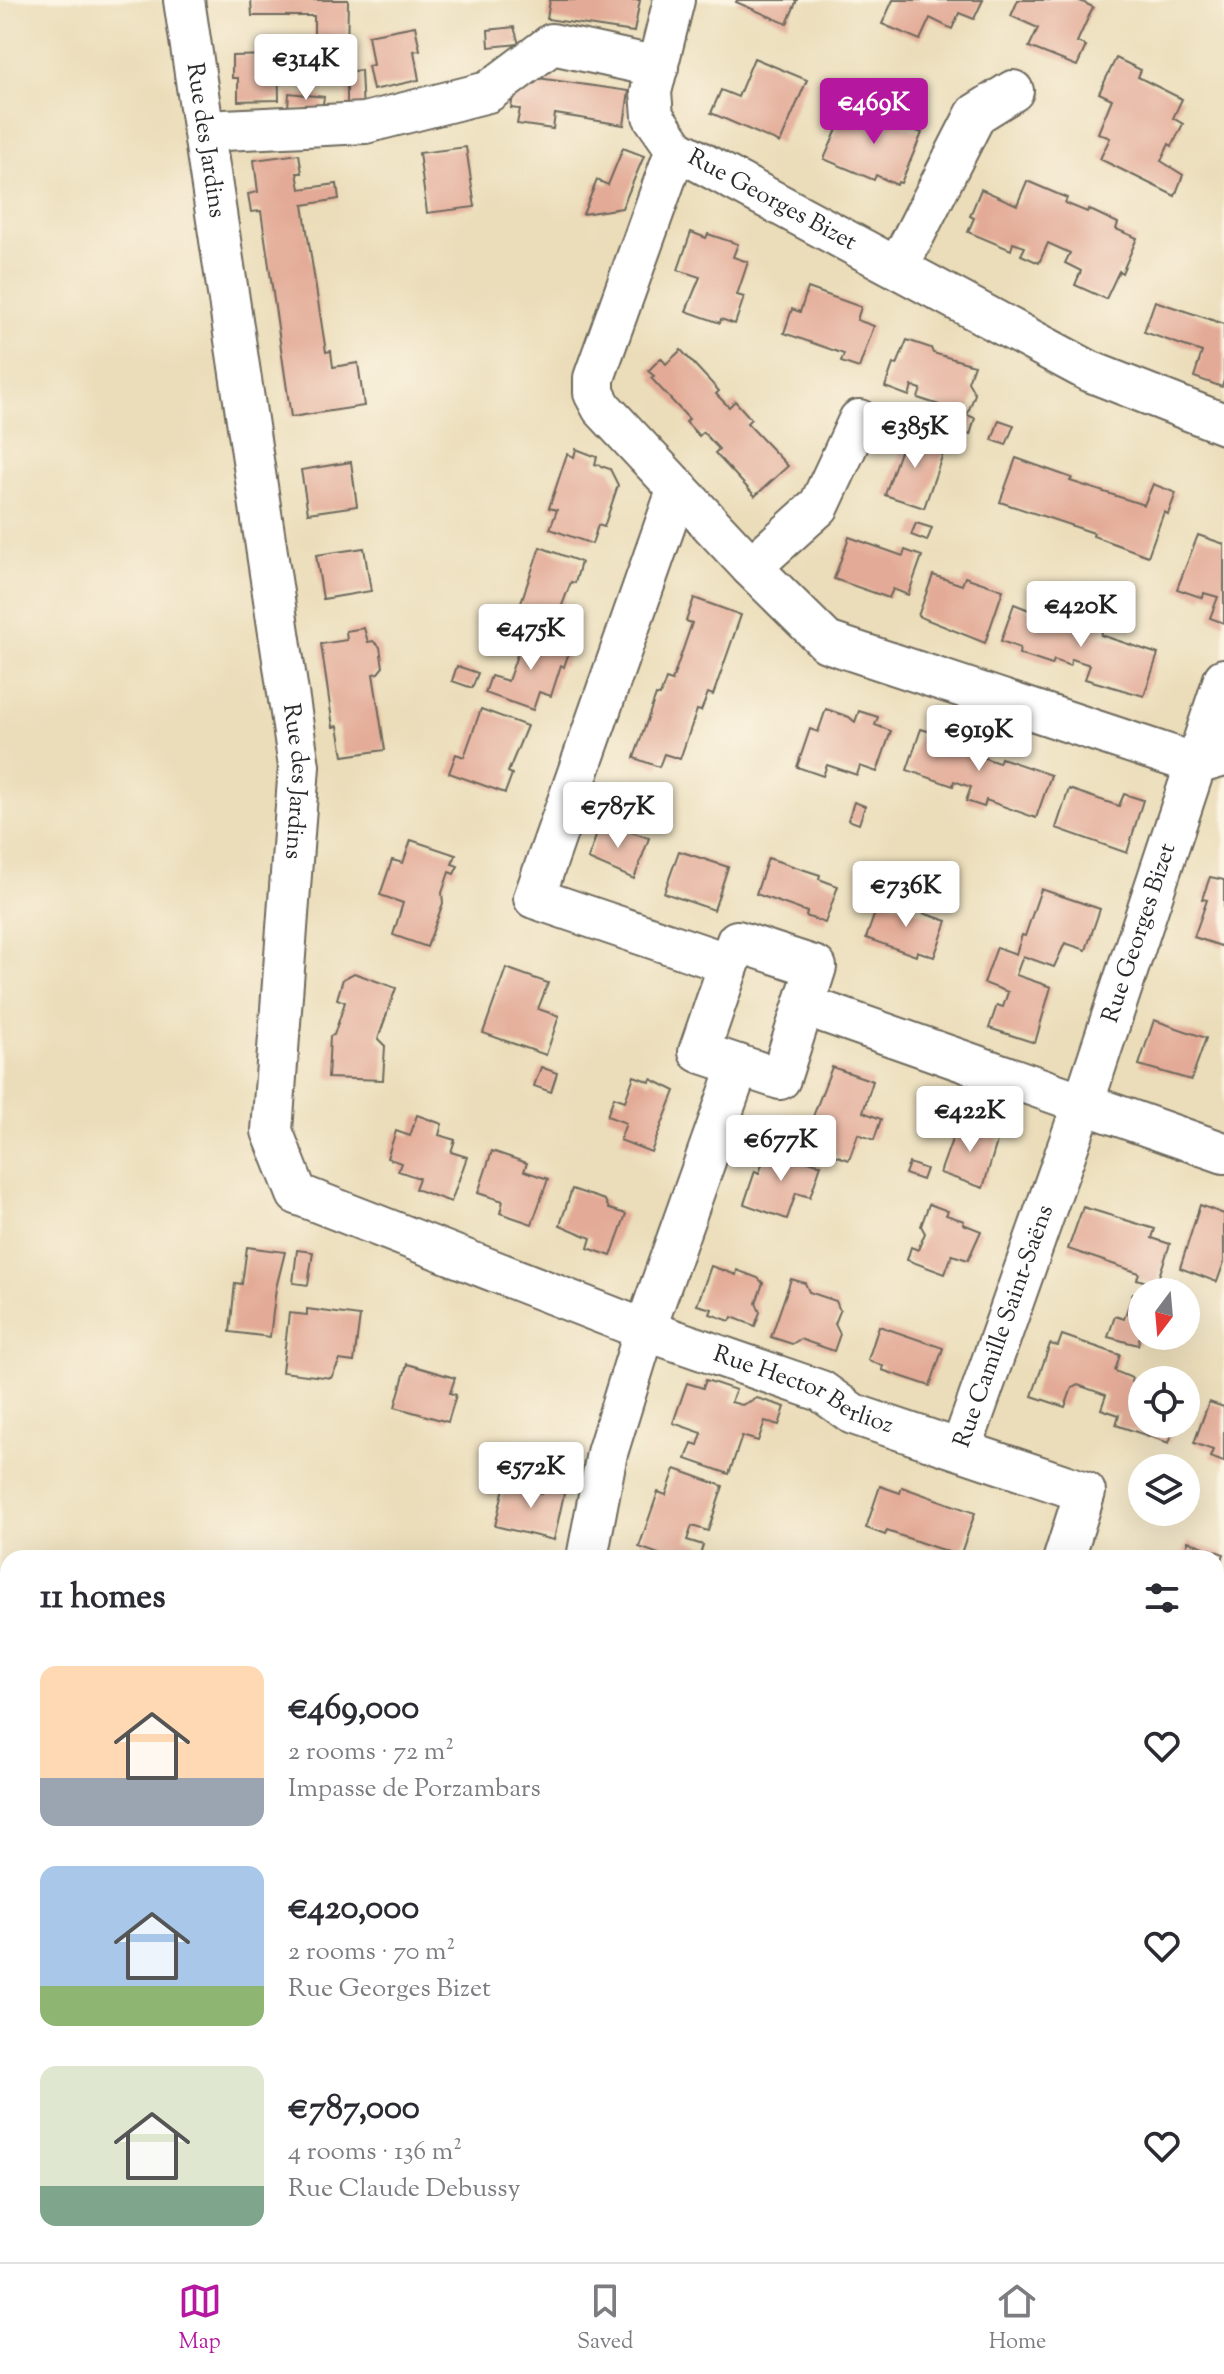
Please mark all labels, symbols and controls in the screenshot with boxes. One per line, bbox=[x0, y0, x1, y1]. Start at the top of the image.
pin: €314K bbox=[250, 34, 362, 102]
text: €314K bbox=[272, 41, 340, 78]
street label: Rue des Jardins bbox=[177, 61, 234, 220]
pin: €469K bbox=[818, 78, 930, 146]
text: €469K bbox=[838, 85, 910, 122]
street label: Rue Georges Bizet bbox=[681, 141, 862, 260]
pin: €385K bbox=[859, 402, 971, 470]
text: €385K bbox=[881, 409, 949, 446]
pin: €420K bbox=[1025, 581, 1137, 649]
text: €420K bbox=[1045, 588, 1117, 625]
pin: €475K bbox=[475, 604, 587, 672]
text: €475K bbox=[497, 611, 565, 648]
street label: Rue des Jardins bbox=[273, 701, 316, 861]
pin: €919K bbox=[923, 705, 1035, 773]
text: €919K bbox=[945, 712, 1013, 749]
pin: €787K bbox=[562, 782, 674, 850]
text: €787K bbox=[581, 789, 655, 826]
street label: Rue Georges Bizet bbox=[1094, 839, 1185, 1027]
pin: €736K bbox=[850, 861, 962, 929]
text: €736K bbox=[870, 868, 942, 905]
pin: €422K bbox=[914, 1086, 1026, 1154]
text: €422K bbox=[934, 1093, 1006, 1130]
pin: €677K bbox=[725, 1115, 837, 1183]
text: €677K bbox=[744, 1122, 818, 1159]
street label: Rue Camille Saint-Saëns bbox=[946, 1200, 1063, 1452]
north arrow bbox=[1128, 1278, 1200, 1350]
map controls bbox=[1128, 1278, 1200, 1526]
street label: Rue Hector Berlioz bbox=[708, 1338, 898, 1443]
button: locate bbox=[1128, 1366, 1200, 1438]
pin: €572K bbox=[475, 1442, 587, 1510]
text: €572K bbox=[497, 1449, 565, 1486]
button: layers bbox=[1128, 1454, 1200, 1526]
text: 11 homes bbox=[40, 1574, 166, 1623]
icon: filters bbox=[1140, 1576, 1184, 1620]
text: €469,000 bbox=[288, 1685, 419, 1734]
icon: home bbox=[104, 1698, 200, 1794]
icon: heart bbox=[1140, 1724, 1184, 1768]
text: 2 rooms · 72 m² bbox=[288, 1734, 454, 1771]
text: Impasse de Porzambars bbox=[288, 1771, 541, 1808]
text: €420,000 bbox=[288, 1885, 419, 1934]
icon: home bbox=[104, 1898, 200, 1994]
icon: heart bbox=[1140, 1924, 1184, 1968]
text: 2 rooms · 70 m² bbox=[288, 1934, 455, 1971]
text: Rue Georges Bizet bbox=[288, 1971, 491, 2008]
text: €787,000 bbox=[288, 2085, 420, 2134]
icon: home bbox=[104, 2098, 200, 2194]
icon: heart bbox=[1140, 2124, 1184, 2168]
text: 4 rooms · 136 m² bbox=[288, 2134, 462, 2171]
text: Rue Claude Debussy bbox=[288, 2171, 521, 2208]
tab: Map bbox=[178, 2279, 222, 2359]
tab: Saved bbox=[577, 2279, 633, 2359]
tab: Home bbox=[989, 2279, 1046, 2359]

